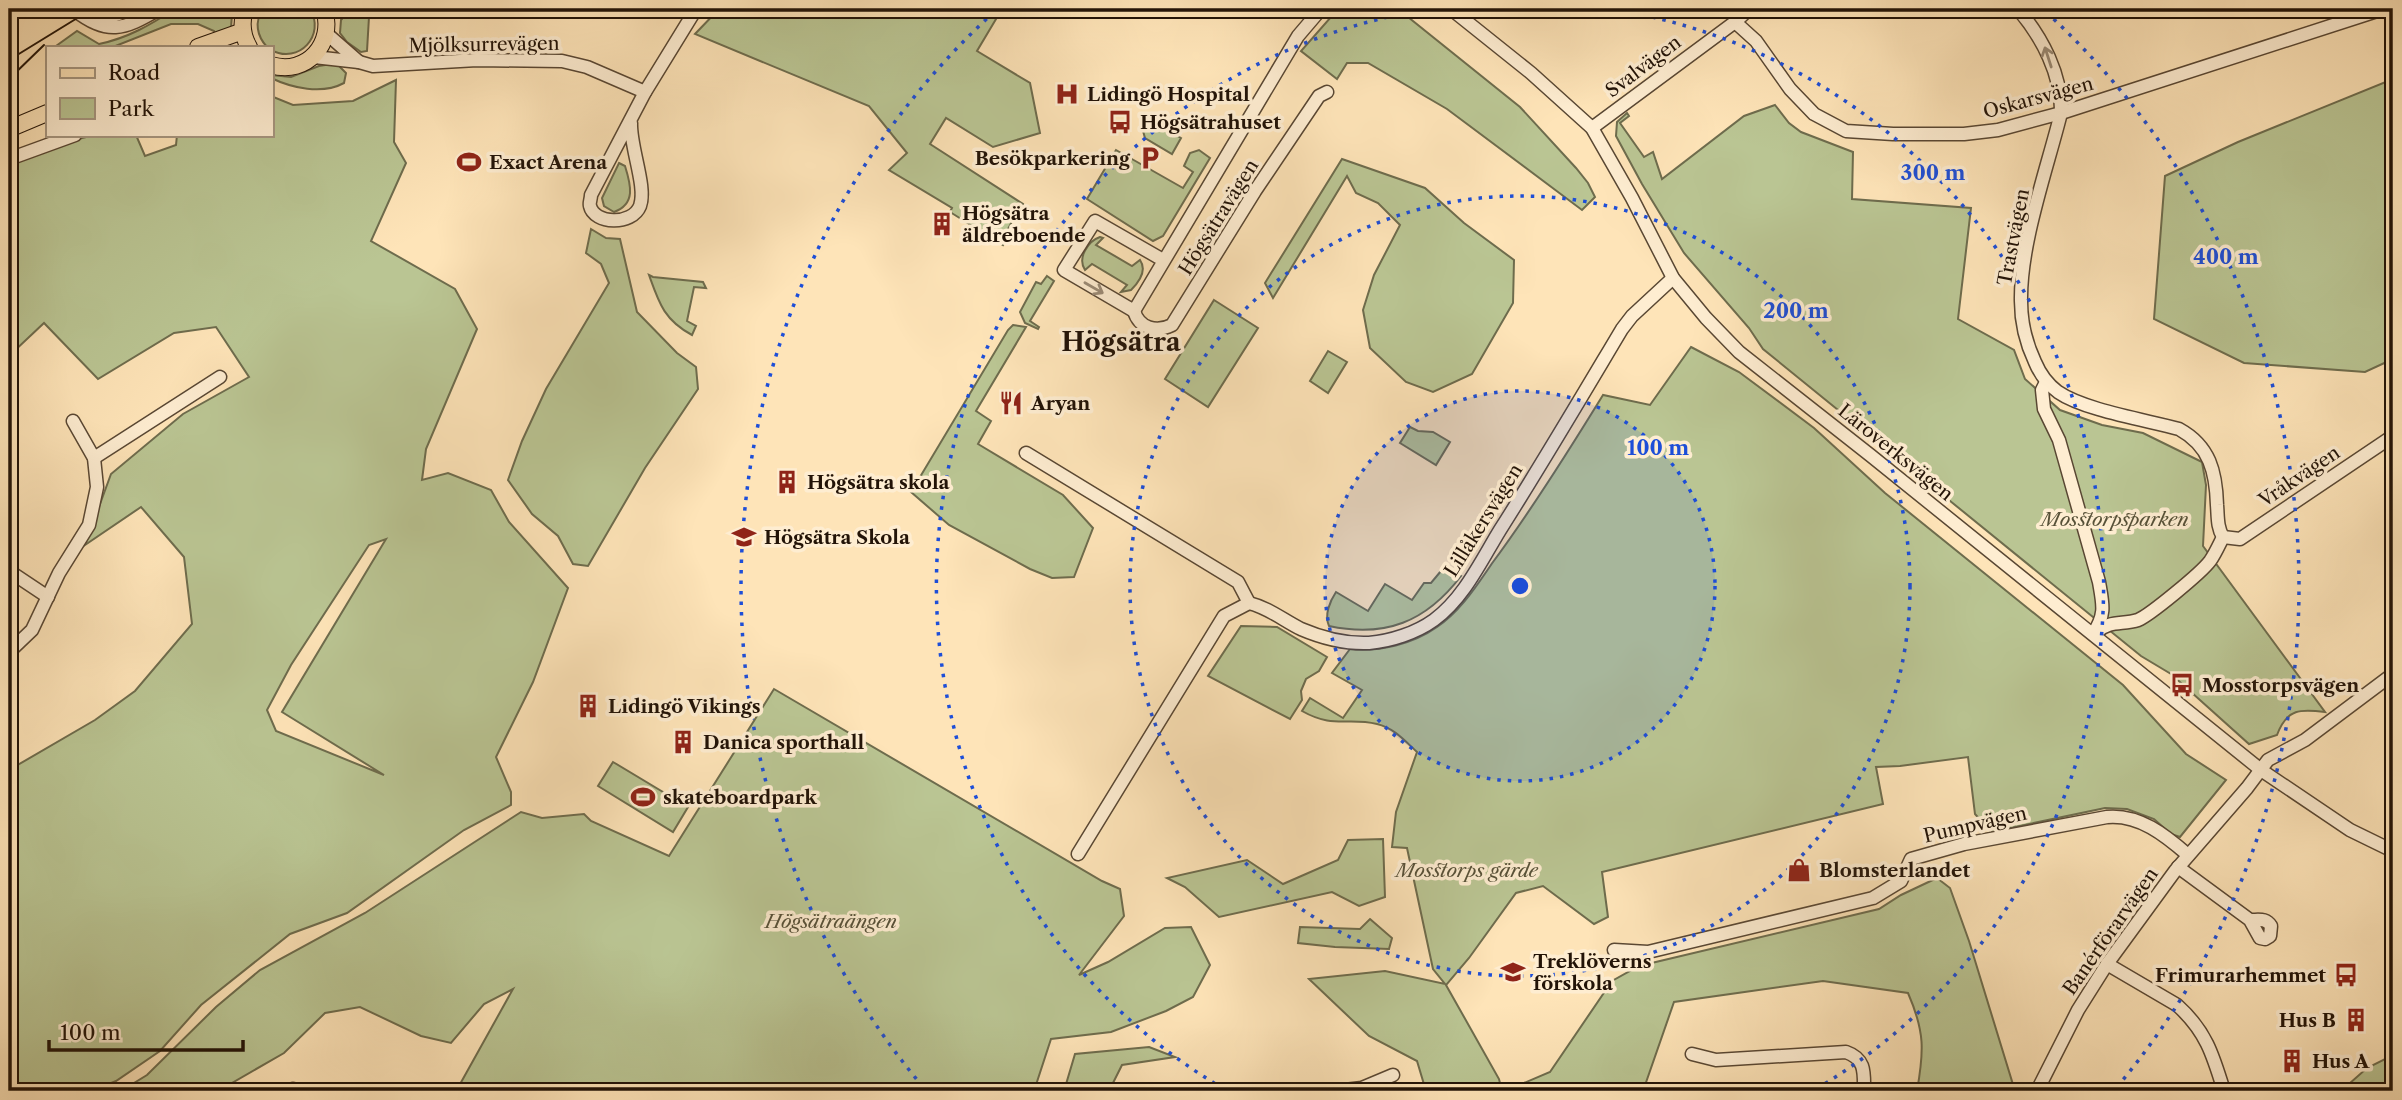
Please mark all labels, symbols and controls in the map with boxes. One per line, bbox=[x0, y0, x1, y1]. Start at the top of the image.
street label: Svalvägen bbox=[1601, 30, 1686, 102]
street label: Mjölksurrevägen bbox=[408, 32, 560, 57]
legend bbox=[46, 46, 273, 136]
one-way arrow bbox=[2041, 47, 2054, 69]
text: Road bbox=[108, 60, 160, 85]
street label: Oskarsvägen bbox=[1981, 72, 2096, 123]
hospital icon: Lidingö Hospital bbox=[1053, 80, 1081, 108]
place label: Lidingö Hospital bbox=[1087, 83, 1250, 106]
text: Park bbox=[108, 96, 154, 121]
bus stop icon: Högsätrahuset bbox=[1106, 108, 1134, 136]
place label: Högsätrahuset bbox=[1140, 111, 1281, 134]
parking icon: Besökparkering bbox=[1136, 144, 1164, 172]
place label: Besökparkering bbox=[975, 147, 1131, 170]
sports icon: Exact Arena bbox=[455, 148, 483, 176]
place label: Exact Arena bbox=[489, 151, 608, 174]
street label: Högsätravägen bbox=[1174, 155, 1263, 279]
text: 300 m bbox=[1901, 160, 1965, 185]
street label: Trastvägen bbox=[1993, 187, 2034, 287]
place label: Högsätra äldreboende bbox=[962, 202, 1086, 247]
building icon: Högsätra äldreboende bbox=[928, 210, 956, 238]
text: 400 m bbox=[2193, 244, 2259, 269]
one-way arrow bbox=[1084, 281, 1104, 295]
text: 200 m bbox=[1763, 298, 1829, 323]
district label: Högsätra bbox=[1061, 326, 1182, 358]
restaurant icon: Aryan bbox=[997, 389, 1025, 417]
place label: Aryan bbox=[1030, 392, 1090, 415]
street label: Läroverksvägen bbox=[1834, 399, 1958, 506]
text: 100 m bbox=[1627, 435, 1689, 460]
street label: Vråkvägen bbox=[2253, 441, 2344, 513]
street label: Lillåkersvägen bbox=[1440, 459, 1527, 581]
building icon: Högsätra skola bbox=[773, 468, 801, 496]
place label: Högsätra skola bbox=[807, 471, 951, 494]
park label: Mosstorpsparken bbox=[2039, 508, 2189, 531]
school or university icon: Högsätra Skola bbox=[730, 523, 758, 551]
place label: Högsätra Skola bbox=[764, 526, 911, 549]
centre of rings bbox=[1508, 574, 1532, 598]
bus stop icon: Mosstorpsvägen bbox=[2168, 671, 2196, 699]
place label: Mosstorpsvägen bbox=[2202, 674, 2359, 697]
building icon: Lidingö Vikings bbox=[574, 692, 602, 720]
place label: Lidingö Vikings bbox=[608, 695, 761, 718]
building icon: Danica sporthall bbox=[669, 728, 697, 756]
place label: Danica sporthall bbox=[703, 731, 864, 754]
sports icon: skateboardpark bbox=[629, 783, 657, 811]
place label: skateboardpark bbox=[663, 786, 817, 809]
street label: Pumpvägen bbox=[1921, 801, 2029, 848]
shop icon: Blomsterlandet bbox=[1785, 856, 1813, 884]
park label: Mosstorps gärde bbox=[1394, 859, 1539, 882]
place label: Blomsterlandet bbox=[1819, 859, 1970, 882]
street label: Banérförarvägen bbox=[2058, 863, 2163, 999]
park label: Högsätraängen bbox=[763, 910, 897, 933]
place label: Treklöverns förskola bbox=[1533, 950, 1652, 995]
school or university icon: Treklöverns förskola bbox=[1499, 958, 1527, 986]
bus stop icon: Frimurarhemmet bbox=[2332, 961, 2360, 989]
place label: Frimurarhemmet bbox=[2155, 964, 2326, 987]
building icon: Hus B bbox=[2342, 1006, 2370, 1034]
scale bar bbox=[49, 1009, 243, 1053]
place label: Hus B bbox=[2279, 1009, 2336, 1032]
text: 100 m bbox=[60, 1020, 121, 1045]
building icon: Hus A bbox=[2278, 1047, 2306, 1075]
place label: Hus A bbox=[2312, 1050, 2370, 1073]

